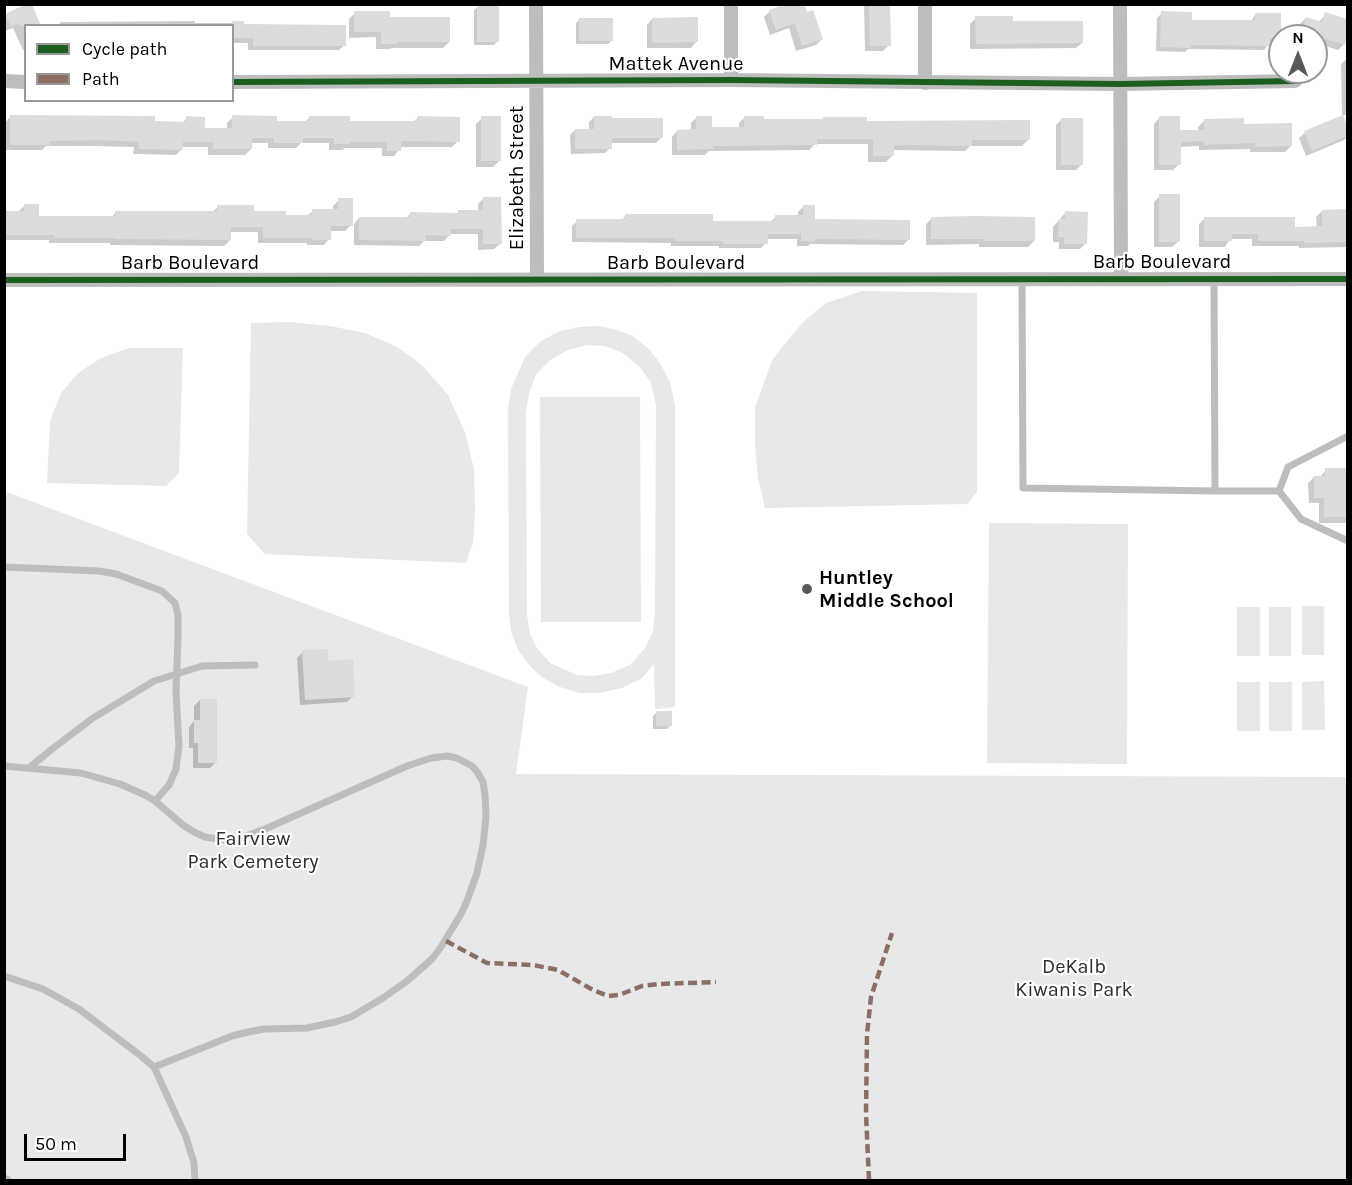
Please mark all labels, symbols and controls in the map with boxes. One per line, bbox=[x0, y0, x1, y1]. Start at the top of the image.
legend bbox=[24, 24, 234, 102]
north arrow bbox=[1268, 24, 1328, 84]
text: N bbox=[1292, 28, 1304, 47]
text: Cycle path bbox=[82, 38, 167, 60]
street label: Mattek Avenue bbox=[608, 52, 744, 76]
text: Path bbox=[82, 68, 120, 90]
street label: Elizabeth Street bbox=[505, 106, 529, 250]
street label: Barb Boulevard bbox=[1093, 250, 1231, 274]
street label: Barb Boulevard bbox=[121, 251, 259, 275]
street label: Barb Boulevard bbox=[607, 251, 745, 275]
place label: Huntley Middle School bbox=[819, 566, 954, 613]
marker: Huntley Middle School bbox=[800, 582, 814, 596]
park label: Fairview Park Cemetery bbox=[187, 827, 319, 874]
park label: DeKalb Kiwanis Park bbox=[1015, 955, 1133, 1002]
scale bar bbox=[27, 1122, 129, 1160]
text: 50 m bbox=[35, 1133, 77, 1155]

